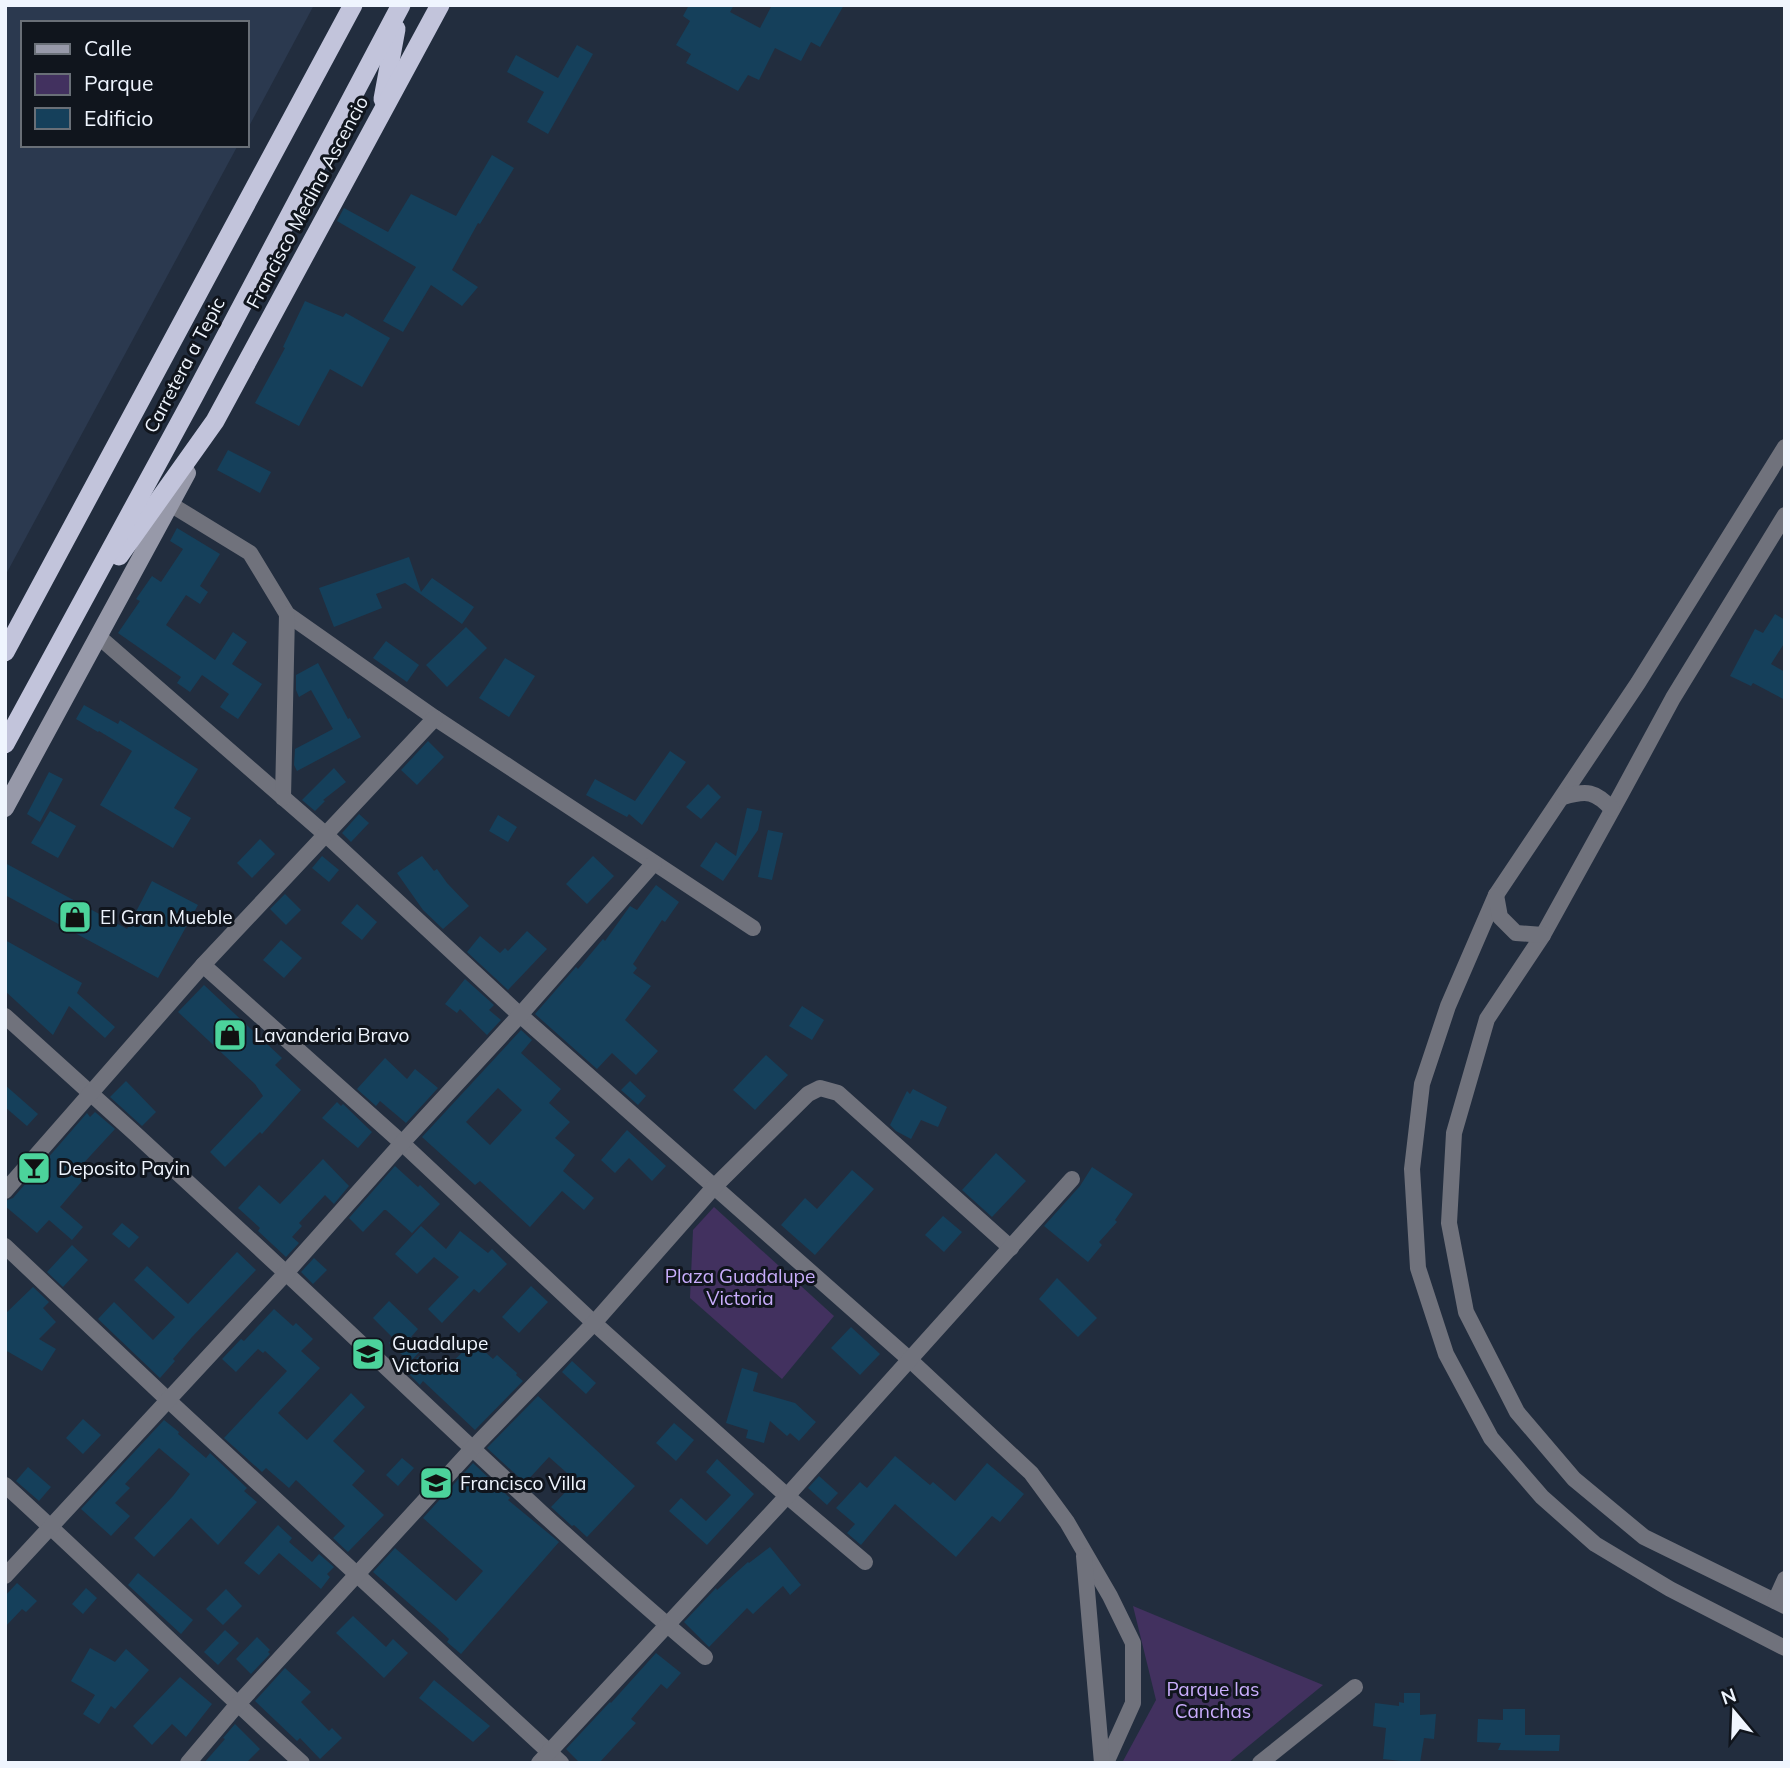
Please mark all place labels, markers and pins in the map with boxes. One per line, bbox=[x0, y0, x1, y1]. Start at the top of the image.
shop icon: El Gran Mueble bbox=[56, 898, 94, 936]
place label: El Gran Mueble bbox=[100, 905, 233, 929]
shop icon: Lavanderia Bravo bbox=[211, 1016, 249, 1054]
place label: Lavanderia Bravo bbox=[254, 1023, 409, 1047]
bar icon: Deposito Payin bbox=[15, 1149, 53, 1187]
place label: Deposito Payin bbox=[58, 1156, 190, 1180]
place label: Guadalupe Victoria bbox=[392, 1331, 488, 1377]
school or university icon: Guadalupe Victoria bbox=[349, 1335, 387, 1373]
school or university icon: Francisco Villa bbox=[417, 1464, 455, 1502]
place label: Francisco Villa bbox=[460, 1471, 586, 1495]

